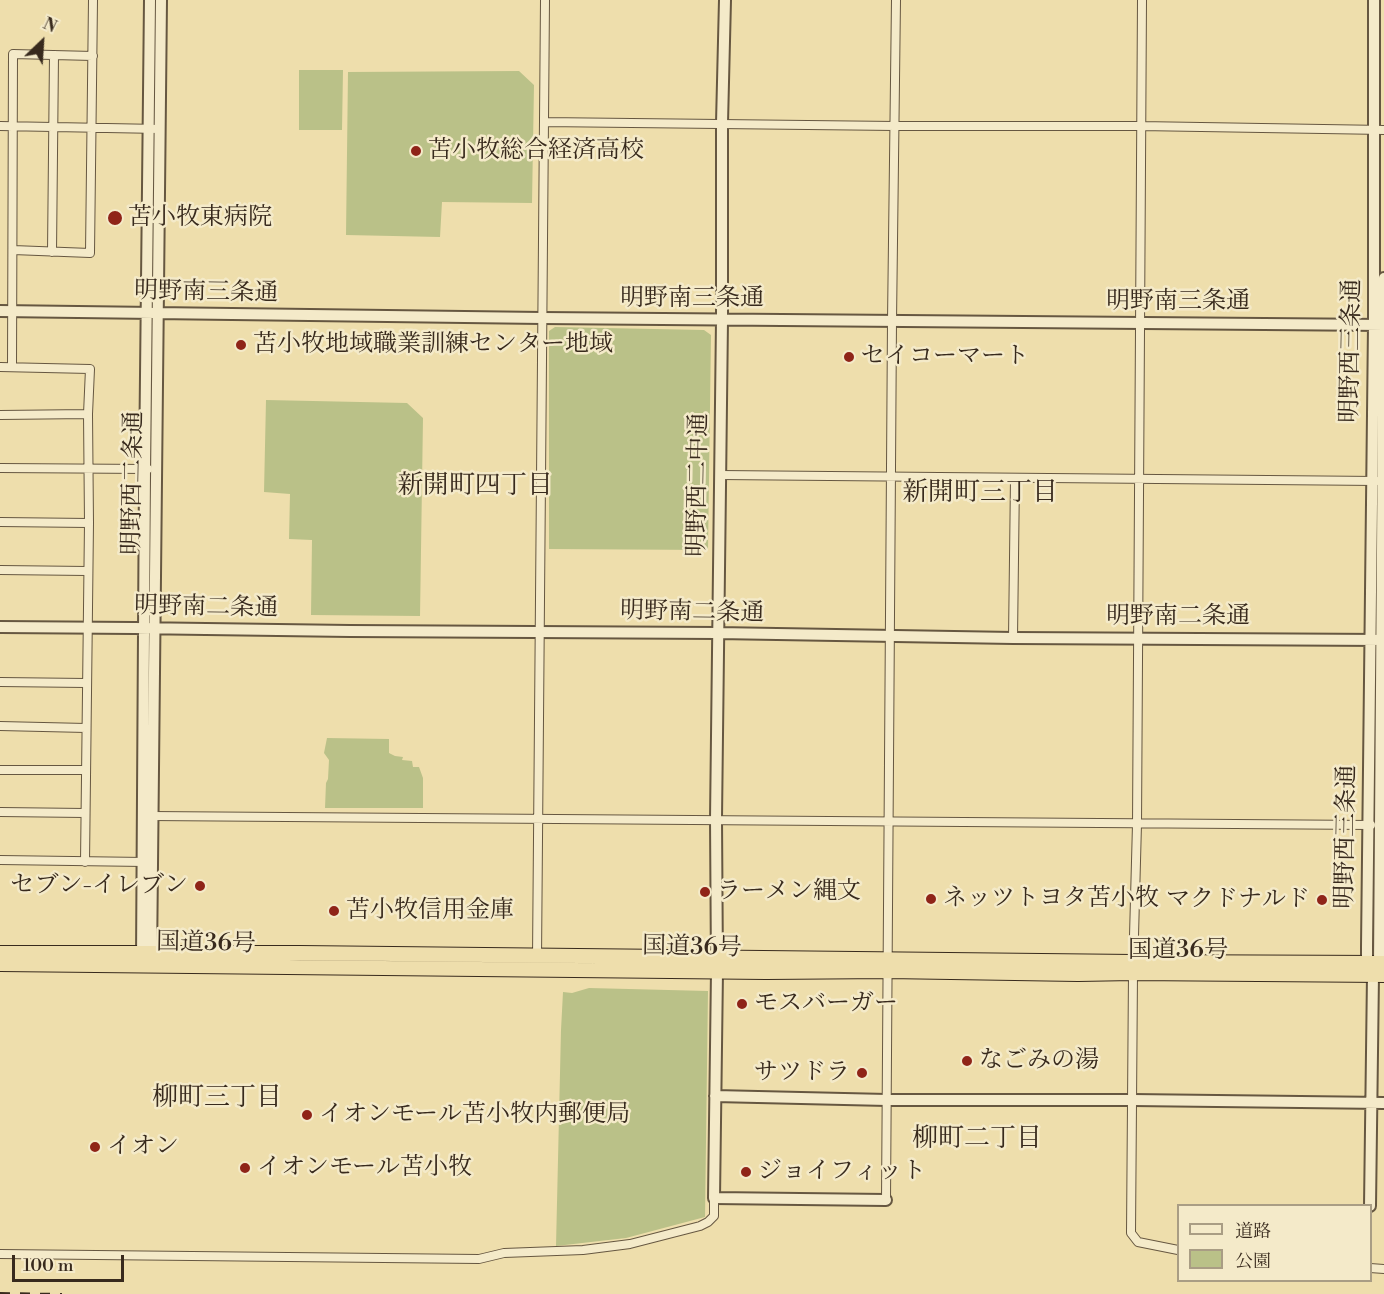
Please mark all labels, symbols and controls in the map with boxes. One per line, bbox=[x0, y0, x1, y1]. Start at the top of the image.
north arrow bbox=[12, 12, 72, 72]
text: N bbox=[40, 14, 60, 37]
place label: 苫小牧総合経済高校 bbox=[428, 137, 644, 165]
marker: 苫小牧総合経済高校 bbox=[409, 144, 423, 158]
place label: 苫小牧東病院 bbox=[128, 204, 272, 232]
marker: 苫小牧東病院 bbox=[106, 209, 124, 227]
street label: 明野南三条通 bbox=[134, 277, 278, 309]
street label: 明野西三条通 bbox=[1336, 279, 1368, 423]
street label: 明野南三条通 bbox=[620, 285, 764, 313]
street label: 明野南三条通 bbox=[1106, 288, 1250, 316]
place label: 苫小牧地域職業訓練センター地域 bbox=[253, 331, 613, 359]
marker: 苫小牧地域職業訓練センター地域 bbox=[234, 338, 248, 352]
place label: セイコーマート bbox=[861, 343, 1029, 371]
marker: セイコーマート bbox=[842, 350, 856, 364]
street label: 明野西二条通 bbox=[118, 411, 150, 555]
street label: 明野西二中通 bbox=[683, 413, 715, 557]
district label: 新開町四丁目 bbox=[397, 471, 553, 503]
district label: 新開町三丁目 bbox=[902, 478, 1058, 510]
street label: 明野南二条通 bbox=[134, 592, 278, 624]
street label: 明野南二条通 bbox=[620, 597, 764, 629]
street label: 明野南二条通 bbox=[1106, 603, 1250, 631]
street label: 明野西三条通 bbox=[1331, 765, 1363, 909]
place label: セブン-イレブン bbox=[11, 872, 188, 900]
place label: ラーメン縄文 bbox=[717, 878, 861, 906]
marker: セブン-イレブン bbox=[193, 879, 207, 893]
marker: ラーメン縄文 bbox=[698, 885, 712, 899]
place label: ネッツトヨタ苫小牧 bbox=[943, 885, 1159, 913]
place label: マクドナルド bbox=[1166, 886, 1310, 914]
marker: ネッツトヨタ苫小牧 bbox=[924, 892, 938, 906]
marker: マクドナルド bbox=[1315, 893, 1329, 907]
place label: 苫小牧信用金庫 bbox=[346, 897, 514, 925]
marker: 苫小牧信用金庫 bbox=[327, 904, 341, 918]
street label: 国道36号 bbox=[156, 929, 256, 959]
street label: 国道36号 bbox=[642, 933, 742, 963]
street label: 国道36号 bbox=[1128, 937, 1228, 965]
place label: モスバーガー bbox=[754, 990, 898, 1018]
marker: モスバーガー bbox=[735, 997, 749, 1011]
place label: なごみの湯 bbox=[979, 1047, 1099, 1075]
marker: なごみの湯 bbox=[960, 1054, 974, 1068]
place label: サツドラ bbox=[754, 1059, 850, 1087]
marker: サツドラ bbox=[855, 1066, 869, 1080]
district label: 柳町三丁目 bbox=[152, 1083, 282, 1115]
place label: イオンモール苫小牧内郵便局 bbox=[319, 1101, 630, 1129]
marker: イオンモール苫小牧内郵便局 bbox=[300, 1108, 314, 1122]
district label: 柳町二丁目 bbox=[912, 1124, 1042, 1156]
place label: イオン bbox=[107, 1133, 179, 1161]
marker: イオン bbox=[88, 1140, 102, 1154]
place label: イオンモール苫小牧 bbox=[257, 1154, 472, 1182]
place label: ジョイフィット bbox=[758, 1158, 926, 1186]
marker: イオンモール苫小牧 bbox=[238, 1161, 252, 1175]
marker: ジョイフィット bbox=[739, 1165, 753, 1179]
legend bbox=[1177, 1204, 1372, 1282]
text: 道路 bbox=[1235, 1220, 1271, 1243]
scale bar bbox=[15, 1243, 128, 1281]
text: 公園 bbox=[1235, 1250, 1271, 1273]
text: 100 m bbox=[23, 1254, 74, 1277]

